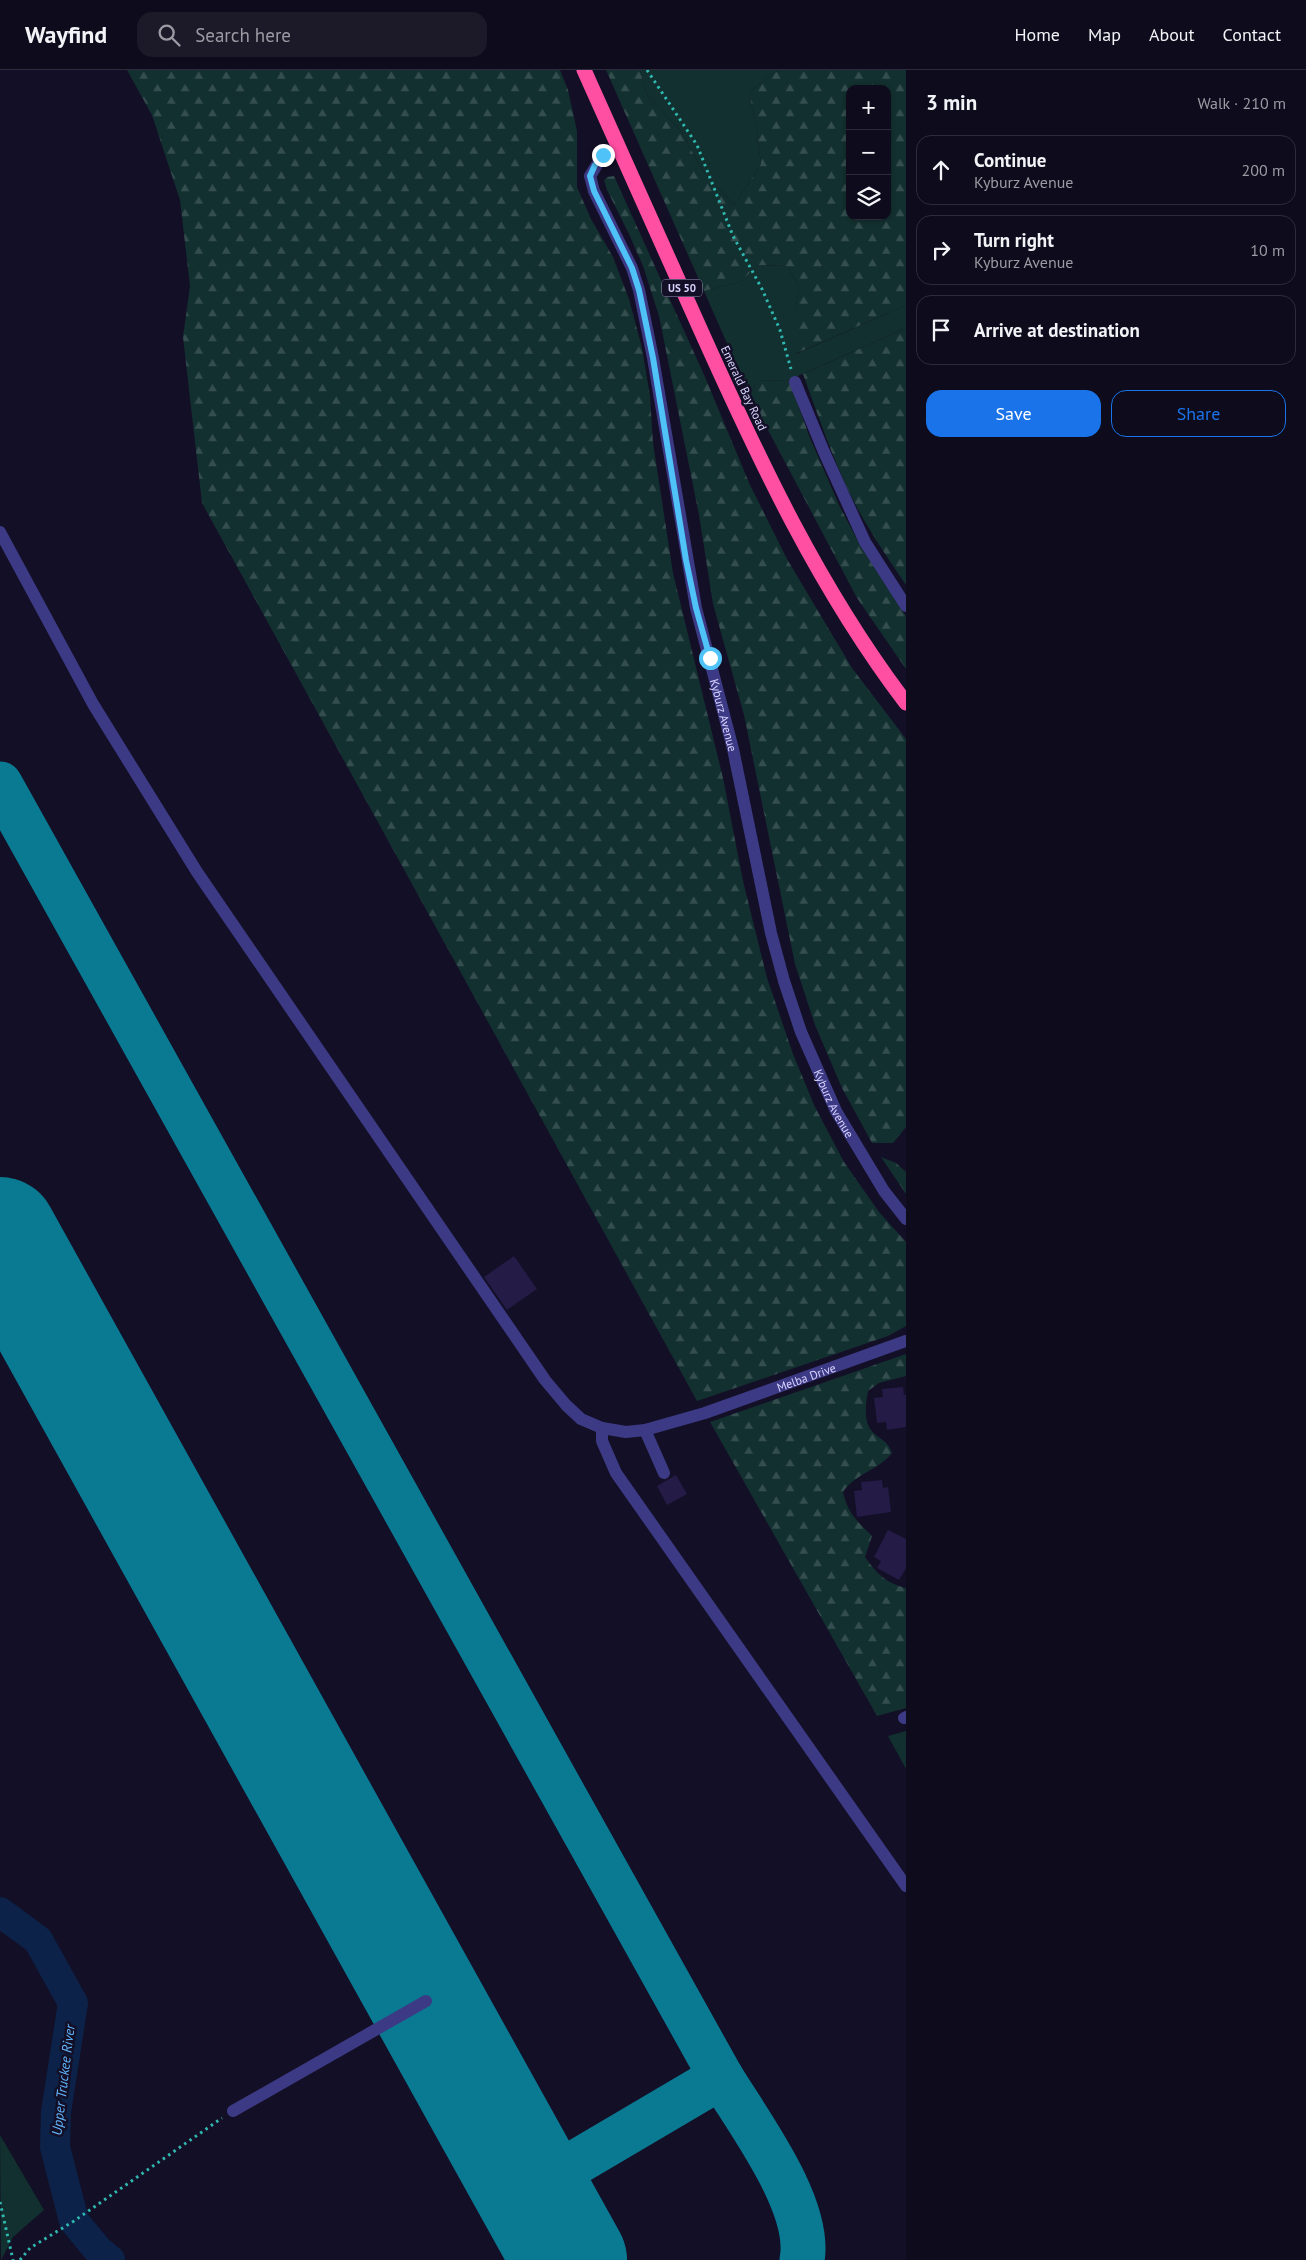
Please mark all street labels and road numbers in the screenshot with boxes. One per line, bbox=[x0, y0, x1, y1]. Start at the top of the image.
road number: US 50 bbox=[662, 280, 702, 297]
street label: Emerald Bay Road bbox=[718, 343, 770, 433]
street label: Kyburz Avenue bbox=[707, 677, 741, 753]
street label: Kyburz Avenue bbox=[811, 1067, 858, 1140]
street label: Melba Drive bbox=[774, 1359, 838, 1394]

